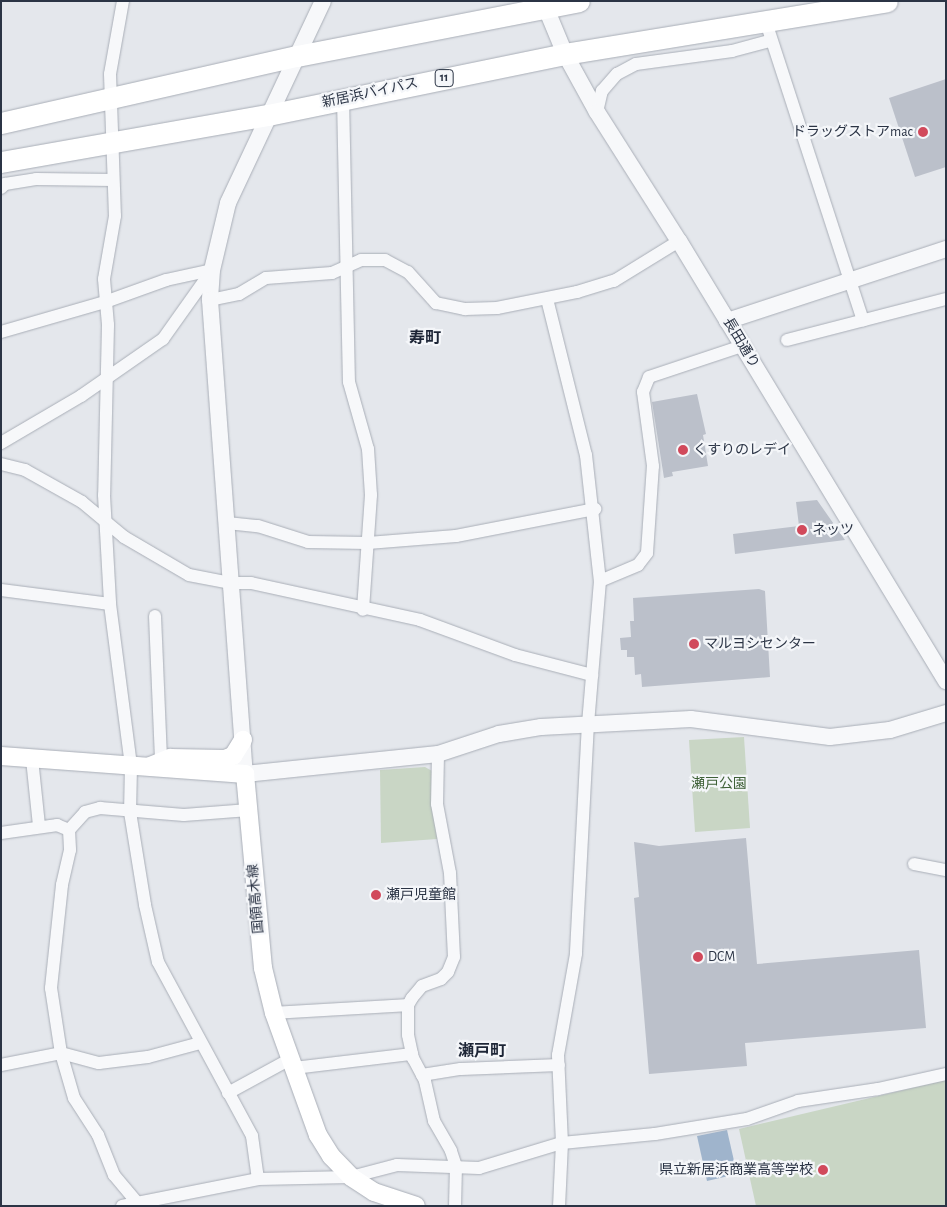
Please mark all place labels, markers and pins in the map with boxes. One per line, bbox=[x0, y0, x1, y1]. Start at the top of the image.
place label: ドラッグストアmac bbox=[792, 124, 913, 140]
marker: ドラッグストアmac bbox=[917, 126, 929, 138]
place label: くすりのレデイ bbox=[693, 442, 791, 458]
marker: くすりのレデイ bbox=[677, 444, 689, 456]
place label: ネッツ bbox=[812, 522, 854, 538]
marker: ネッツ bbox=[796, 524, 808, 536]
place label: マルヨシセンター bbox=[704, 636, 816, 652]
marker: マルヨシセンター bbox=[688, 638, 700, 650]
place label: 瀬戸児童館 bbox=[386, 887, 456, 903]
marker: 瀬戸児童館 bbox=[370, 889, 382, 901]
place label: DCM bbox=[708, 949, 735, 965]
marker: DCM bbox=[692, 951, 704, 963]
place label: 県立新居浜商業高等学校 bbox=[659, 1162, 813, 1178]
marker: 県立新居浜商業高等学校 bbox=[817, 1164, 829, 1176]

